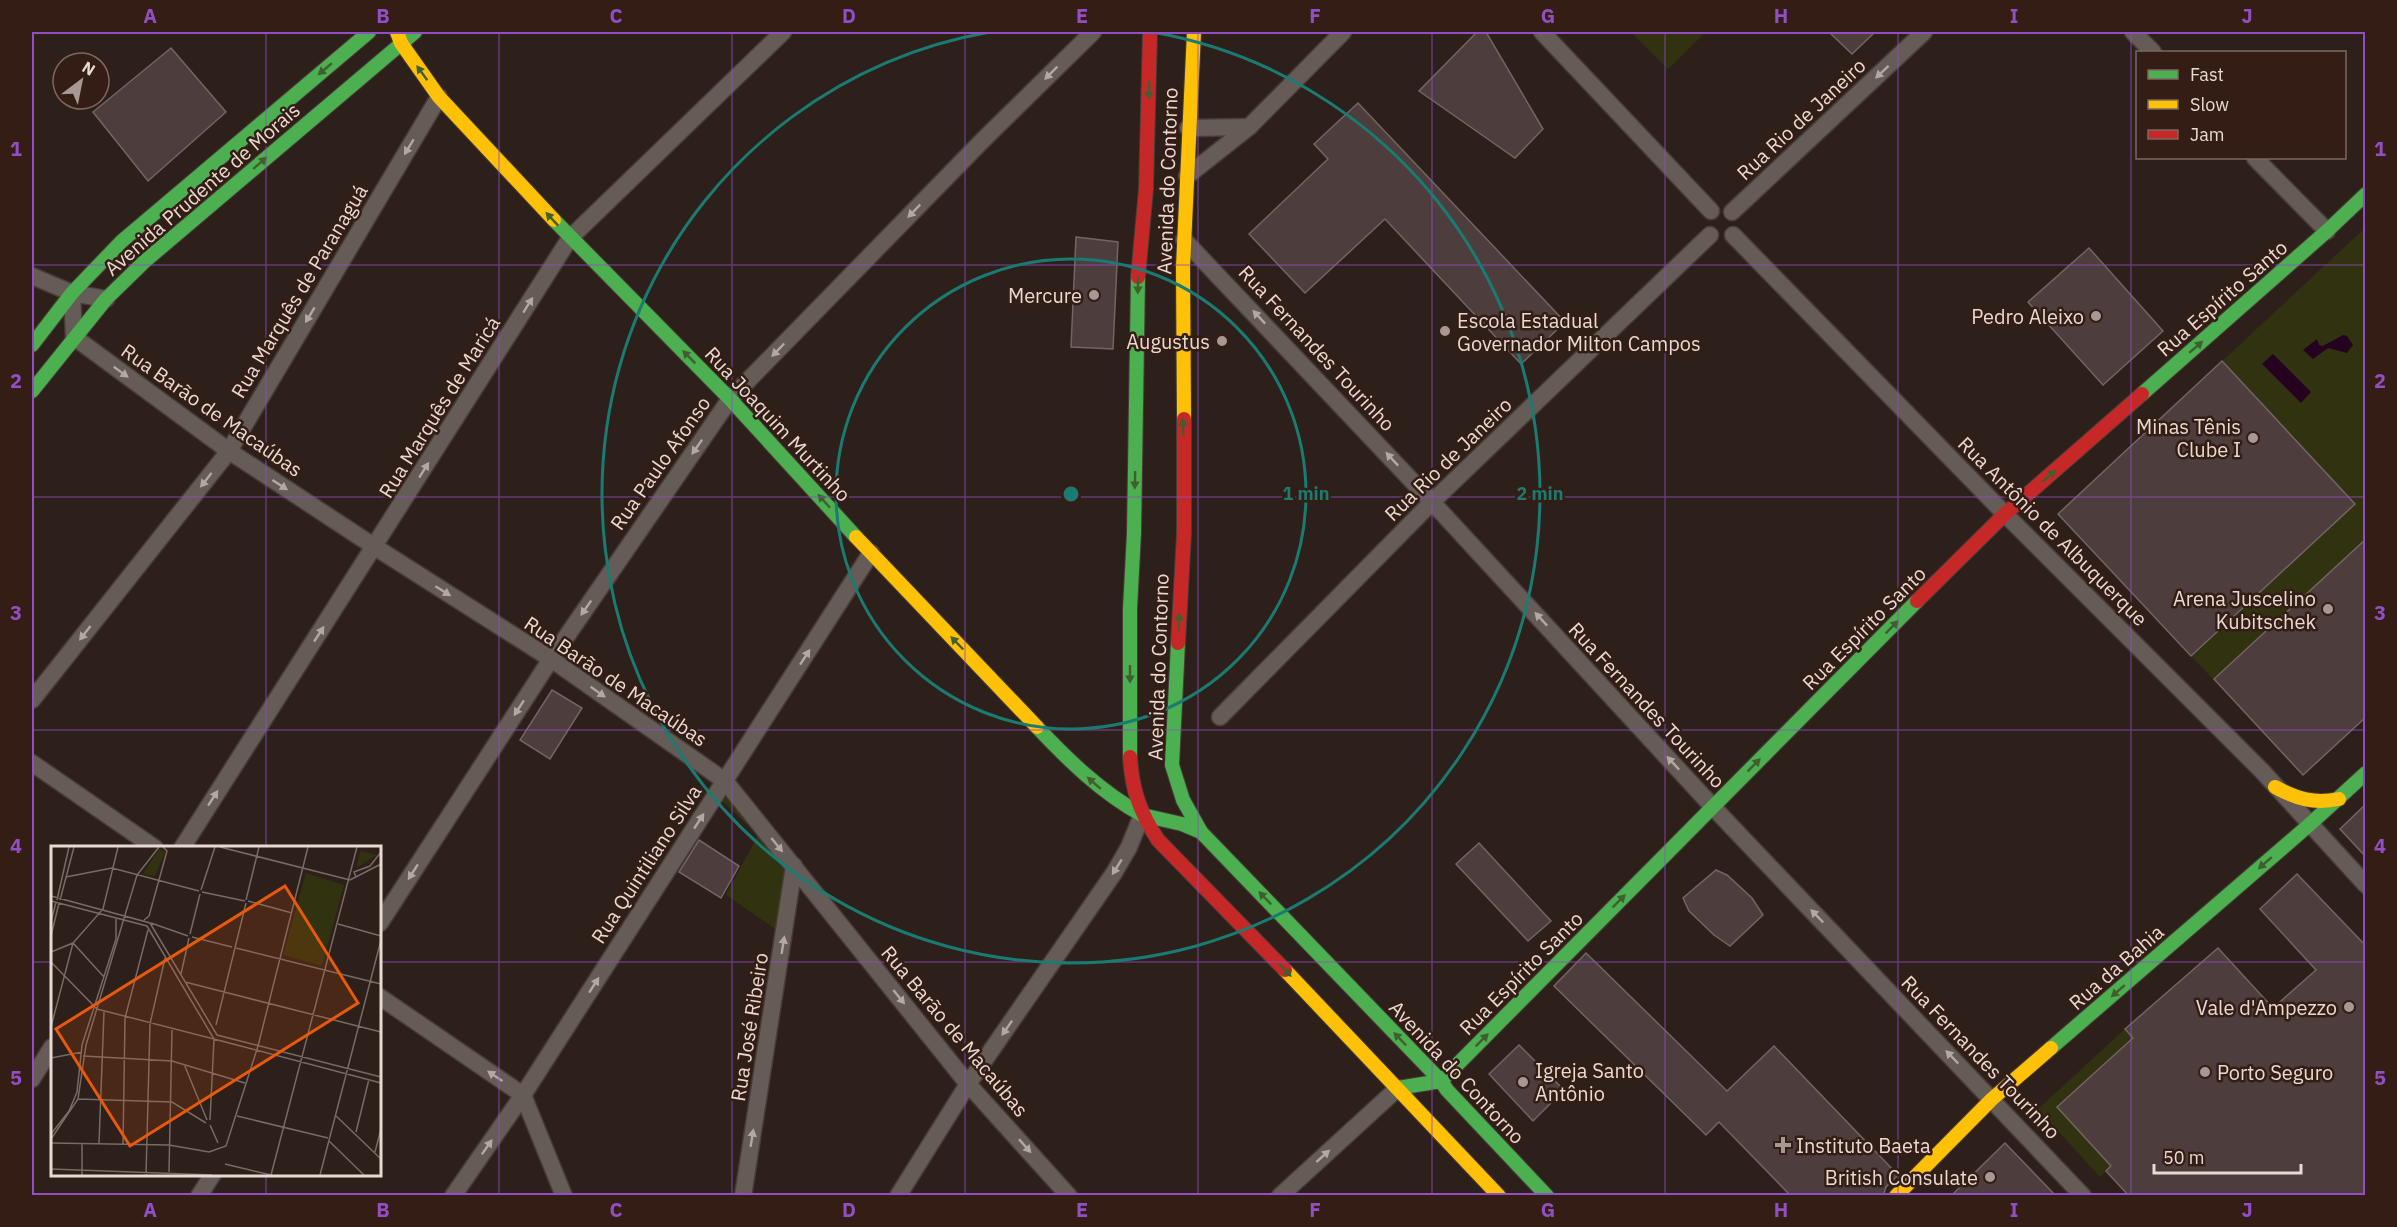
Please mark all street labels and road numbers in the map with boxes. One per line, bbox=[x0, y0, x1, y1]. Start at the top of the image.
street label: Rua Rio de Janeiro bbox=[1731, 52, 1871, 186]
street label: Avenida do Contorno bbox=[1150, 87, 1184, 275]
street label: Avenida Prudente de Morais bbox=[98, 96, 306, 282]
street label: Rua Marquês de Paranaguá bbox=[224, 179, 374, 403]
street label: Rua Espírito Santo bbox=[2151, 234, 2293, 362]
street label: Rua Fernandes Tourinho bbox=[1233, 259, 1401, 437]
street label: Rua Marquês de Maricá bbox=[372, 311, 506, 503]
street label: Rua Barão de Macaúbas bbox=[116, 337, 308, 483]
street label: Rua Joaquim Murtinho bbox=[699, 341, 857, 507]
street label: Rua Paulo Afonso bbox=[604, 391, 716, 535]
street label: Rua Rio de Janeiro bbox=[1378, 391, 1518, 527]
street label: Rua Antônio de Albuquerque bbox=[1952, 430, 2154, 632]
street label: Rua Espírito Santo bbox=[1796, 560, 1932, 696]
street label: Avenida do Contorno bbox=[1141, 573, 1175, 761]
street label: Rua Barão de Macaúbas bbox=[519, 610, 713, 752]
street label: Rua Fernandes Tourinho bbox=[1563, 616, 1731, 794]
street label: Rua Quintiliano Silva bbox=[585, 779, 708, 949]
street label: Rua Espírito Santo bbox=[1453, 905, 1589, 1041]
street label: Rua da Bahia bbox=[2063, 918, 2169, 1016]
street label: Rua Barão de Macaúbas bbox=[875, 940, 1035, 1122]
street label: Rua José Ribeiro bbox=[724, 951, 774, 1103]
street label: Rua Fernandes Tourinho bbox=[1896, 969, 2066, 1145]
street label: Avenida do Contorno bbox=[1383, 994, 1531, 1150]

